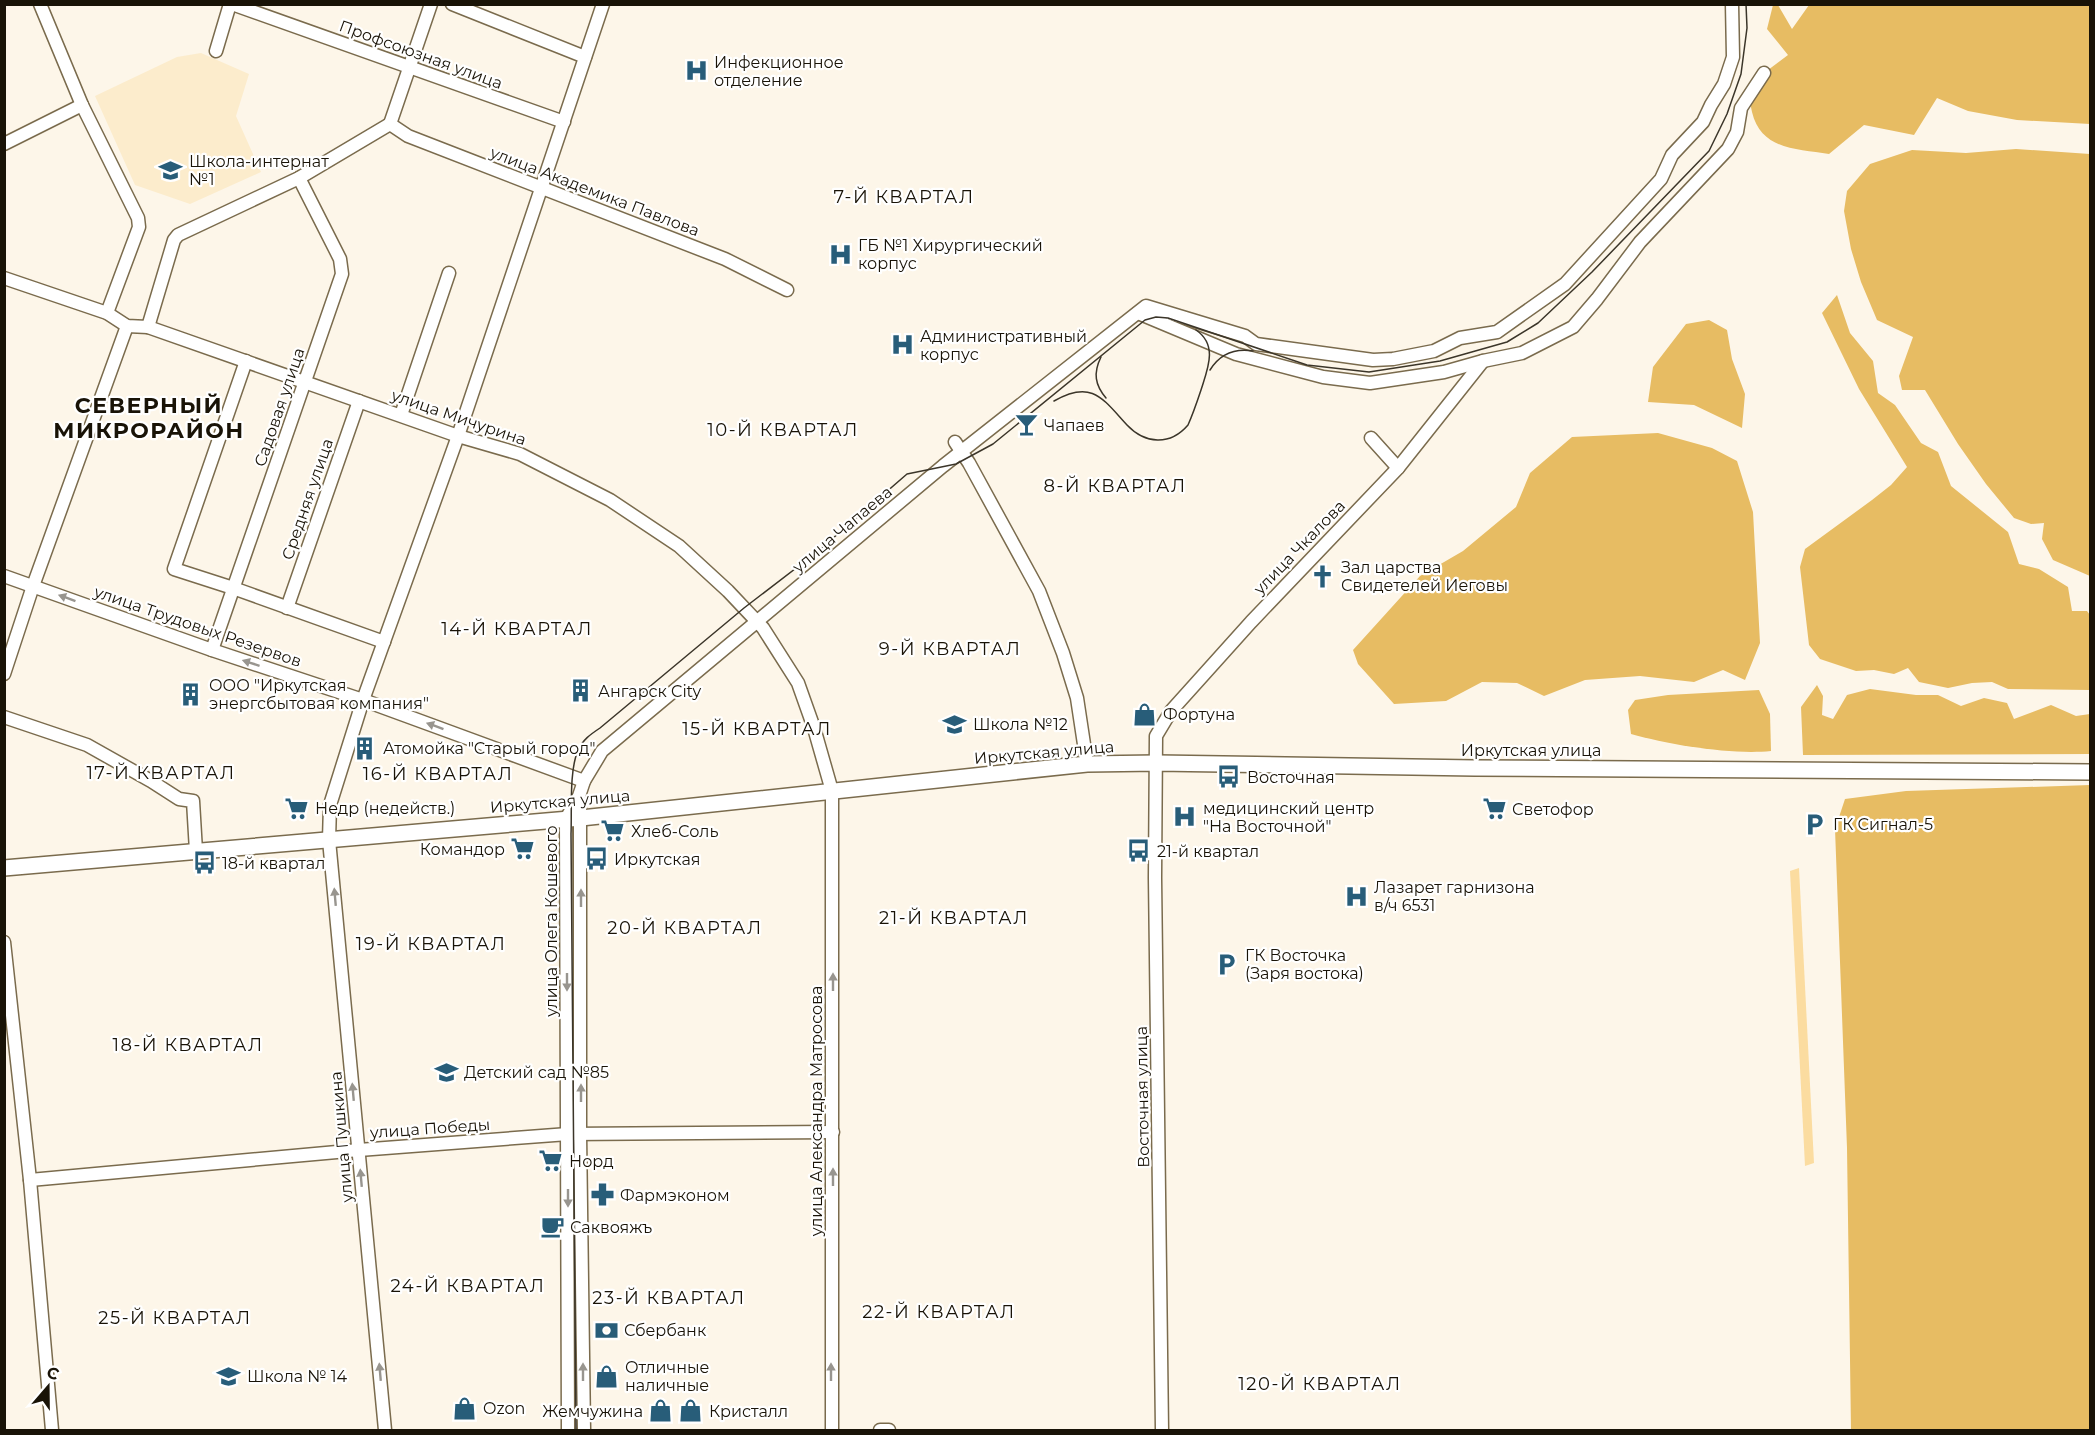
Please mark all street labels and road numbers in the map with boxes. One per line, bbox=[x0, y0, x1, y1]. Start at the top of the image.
street label: Профсоюзная улица bbox=[337, 16, 505, 93]
street label: улица Академика Павлова bbox=[487, 142, 702, 240]
street label: Садовая улица bbox=[250, 345, 309, 469]
street label: улица Мичурина bbox=[388, 385, 529, 449]
street label: Средняя улица bbox=[278, 436, 337, 562]
street label: улица Чапаева bbox=[788, 482, 896, 577]
street label: улица Чкалова bbox=[1249, 496, 1349, 599]
street label: улица Трудовых Резервов bbox=[91, 582, 304, 671]
street label: Иркутская улица bbox=[973, 737, 1115, 768]
street label: Иркутская улица bbox=[1461, 741, 1601, 760]
street label: Иркутская улица bbox=[489, 786, 631, 817]
street label: улица Олега Кошевого bbox=[542, 825, 561, 1018]
street label: улица Александра Матросова bbox=[807, 986, 826, 1237]
street label: Восточная улица bbox=[1132, 1026, 1153, 1168]
street label: улица Пушкина bbox=[326, 1071, 357, 1204]
street label: улица Победы bbox=[368, 1115, 491, 1142]

